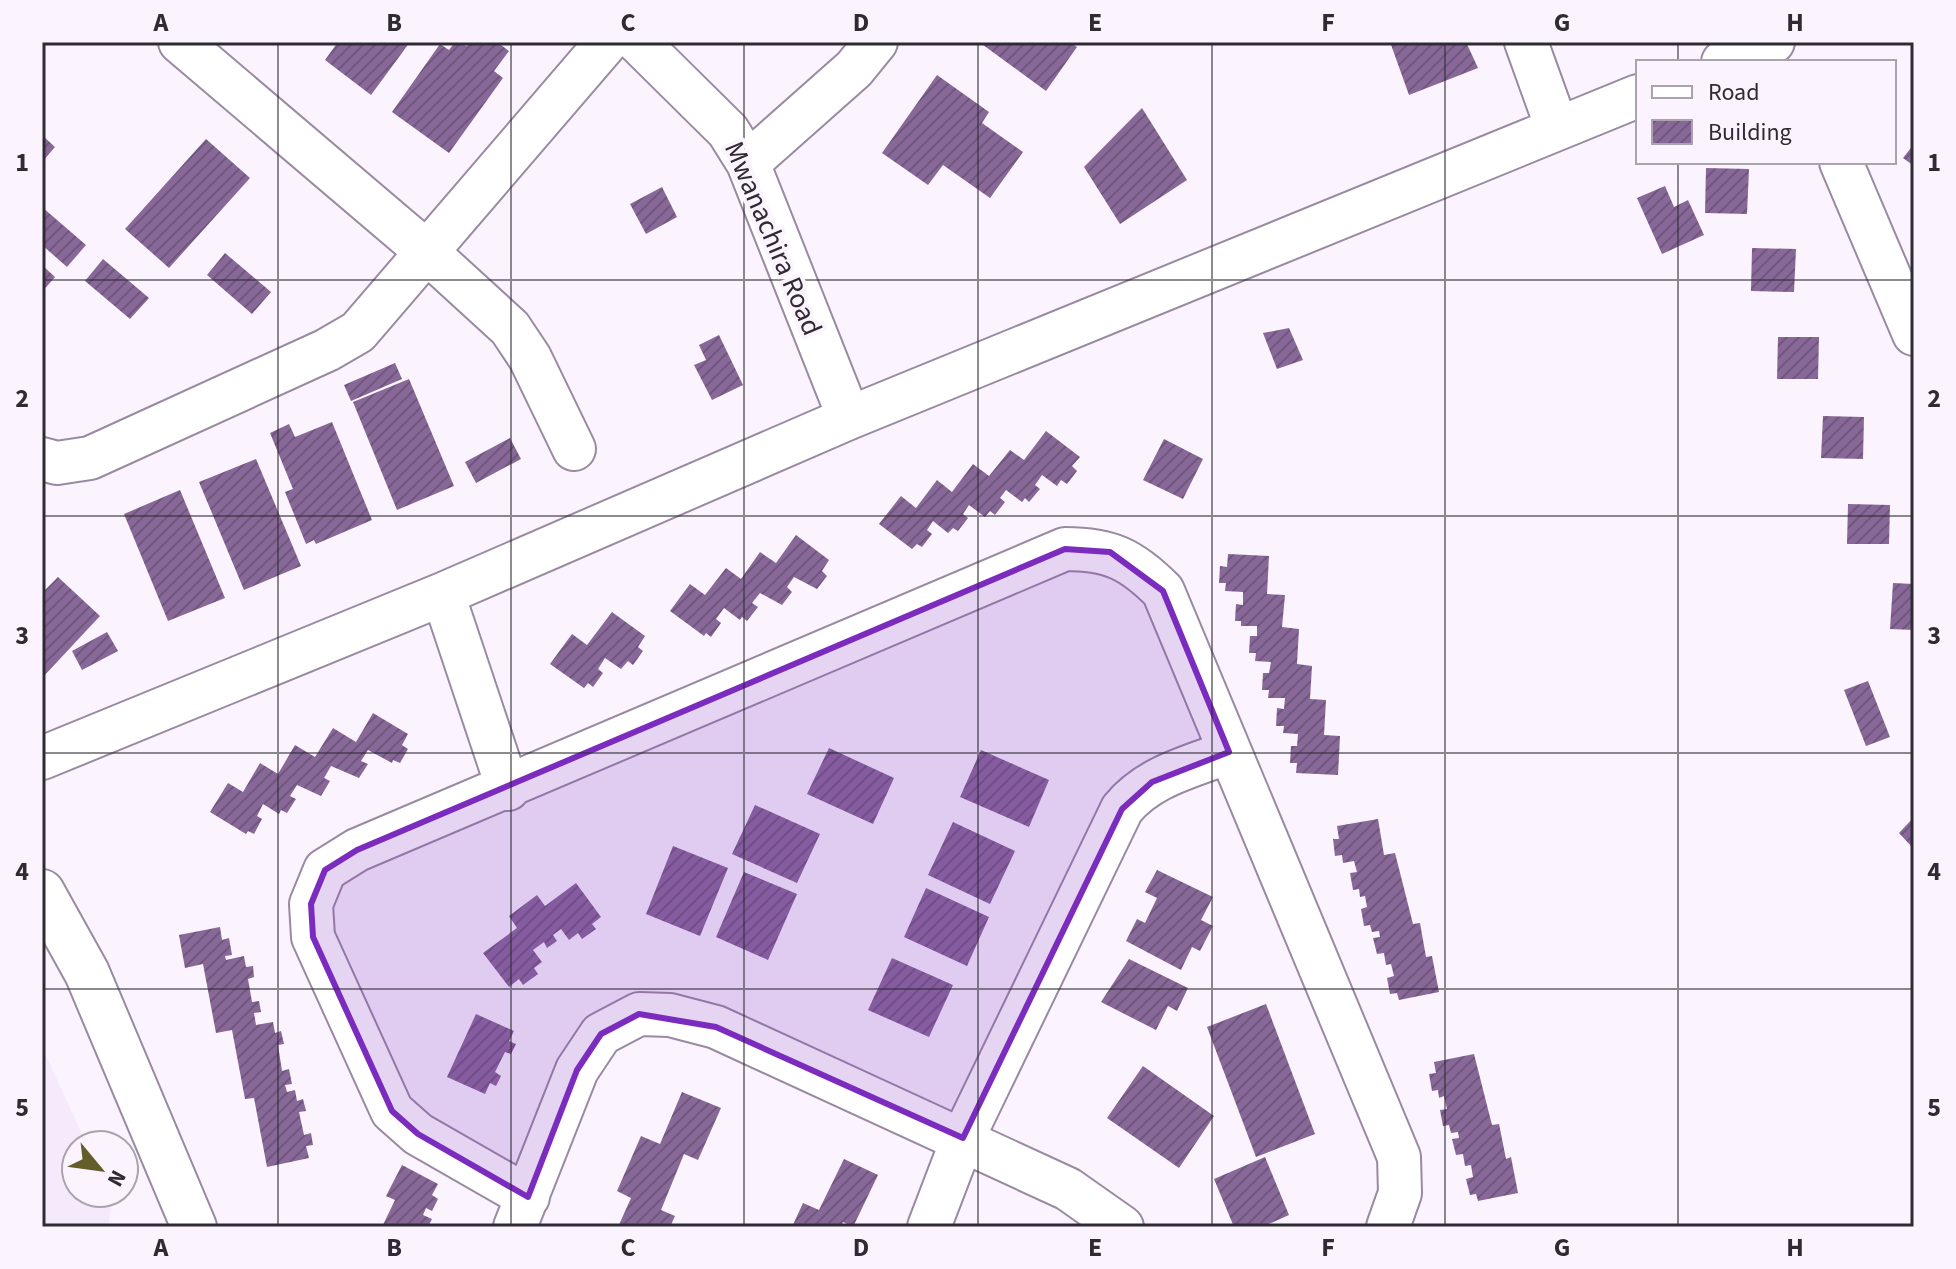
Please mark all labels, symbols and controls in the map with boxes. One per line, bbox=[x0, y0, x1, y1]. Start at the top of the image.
text: A bbox=[153, 4, 170, 41]
text: B bbox=[386, 4, 402, 41]
text: C bbox=[620, 4, 636, 41]
text: D bbox=[853, 4, 869, 41]
text: E bbox=[1088, 4, 1102, 41]
text: F bbox=[1321, 4, 1335, 41]
text: G bbox=[1554, 4, 1570, 41]
text: H bbox=[1786, 4, 1804, 41]
legend bbox=[1636, 60, 1896, 164]
text: Road bbox=[1708, 75, 1760, 110]
text: Building bbox=[1708, 115, 1792, 150]
street label: Mwanachira Road bbox=[714, 135, 832, 342]
text: 1 bbox=[15, 144, 29, 181]
text: 1 bbox=[1927, 144, 1941, 181]
text: 2 bbox=[15, 380, 29, 417]
text: 2 bbox=[1927, 380, 1941, 417]
text: 3 bbox=[15, 617, 29, 654]
text: 3 bbox=[1927, 617, 1941, 654]
text: 4 bbox=[15, 853, 29, 890]
text: 4 bbox=[1927, 853, 1941, 890]
text: 5 bbox=[15, 1089, 29, 1126]
text: 5 bbox=[1927, 1089, 1941, 1126]
north arrow bbox=[60, 1129, 140, 1209]
text: N bbox=[99, 1164, 134, 1192]
text: A bbox=[153, 1229, 170, 1266]
text: B bbox=[386, 1229, 402, 1266]
text: C bbox=[620, 1229, 636, 1266]
text: D bbox=[853, 1229, 869, 1266]
text: E bbox=[1088, 1229, 1102, 1266]
text: F bbox=[1321, 1229, 1335, 1266]
text: G bbox=[1554, 1229, 1570, 1266]
text: H bbox=[1786, 1229, 1804, 1266]

